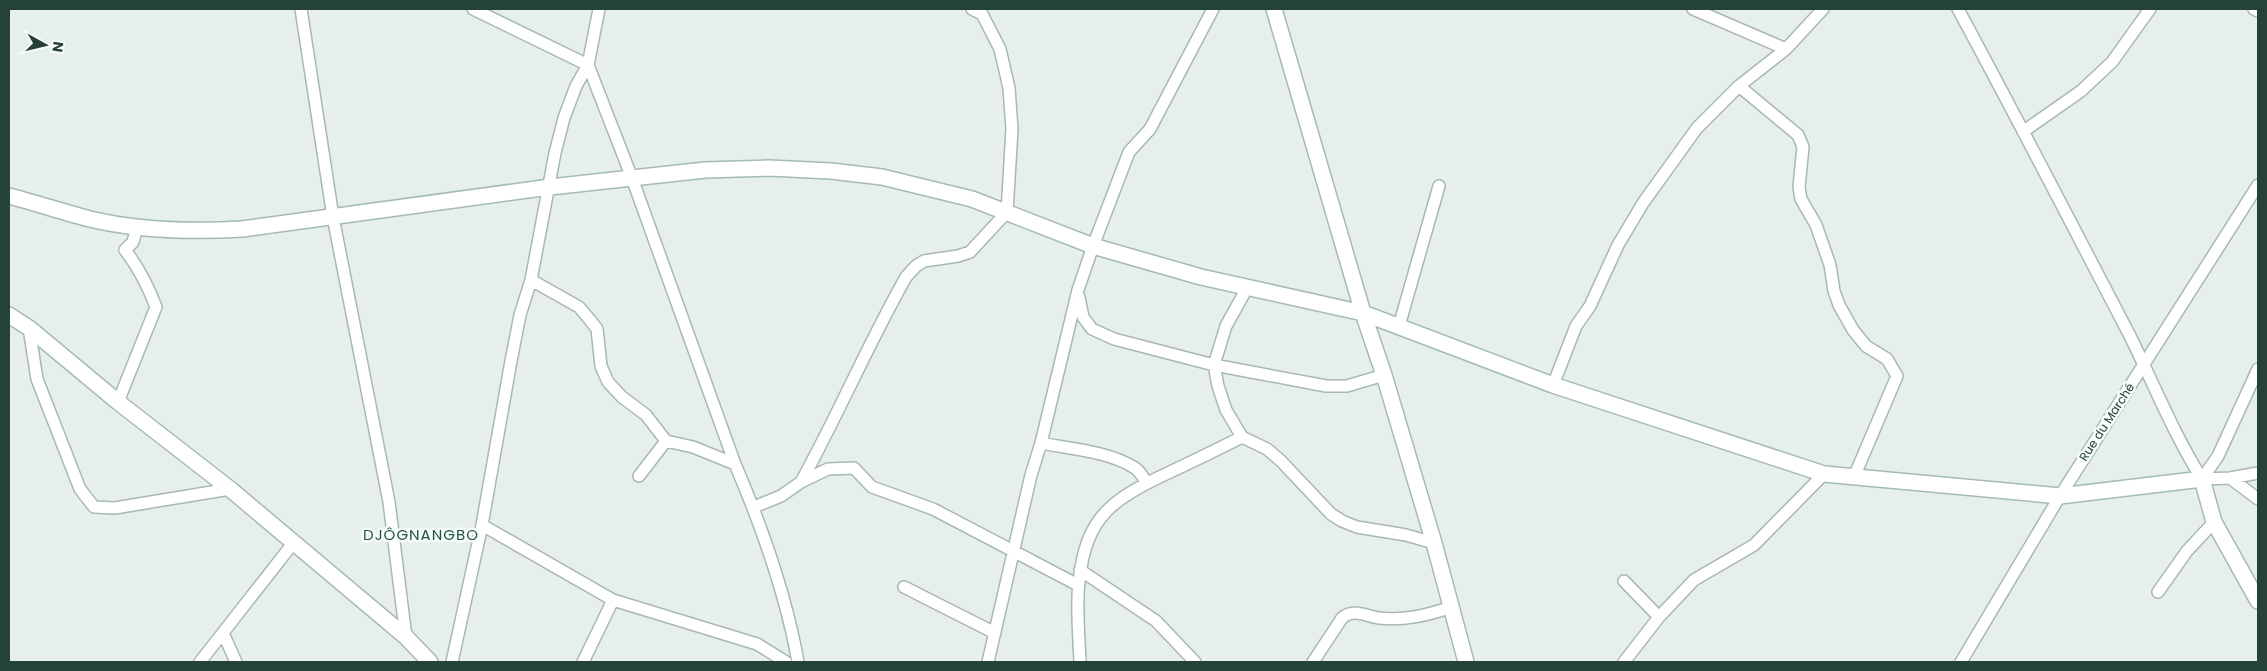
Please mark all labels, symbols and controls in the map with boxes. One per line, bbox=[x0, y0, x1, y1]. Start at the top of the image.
north arrow bbox=[20, 20, 70, 70]
text: N bbox=[47, 40, 69, 53]
street label: Rue du Marché bbox=[2075, 379, 2138, 464]
district label: DJÔGNANGBO bbox=[363, 524, 479, 545]

